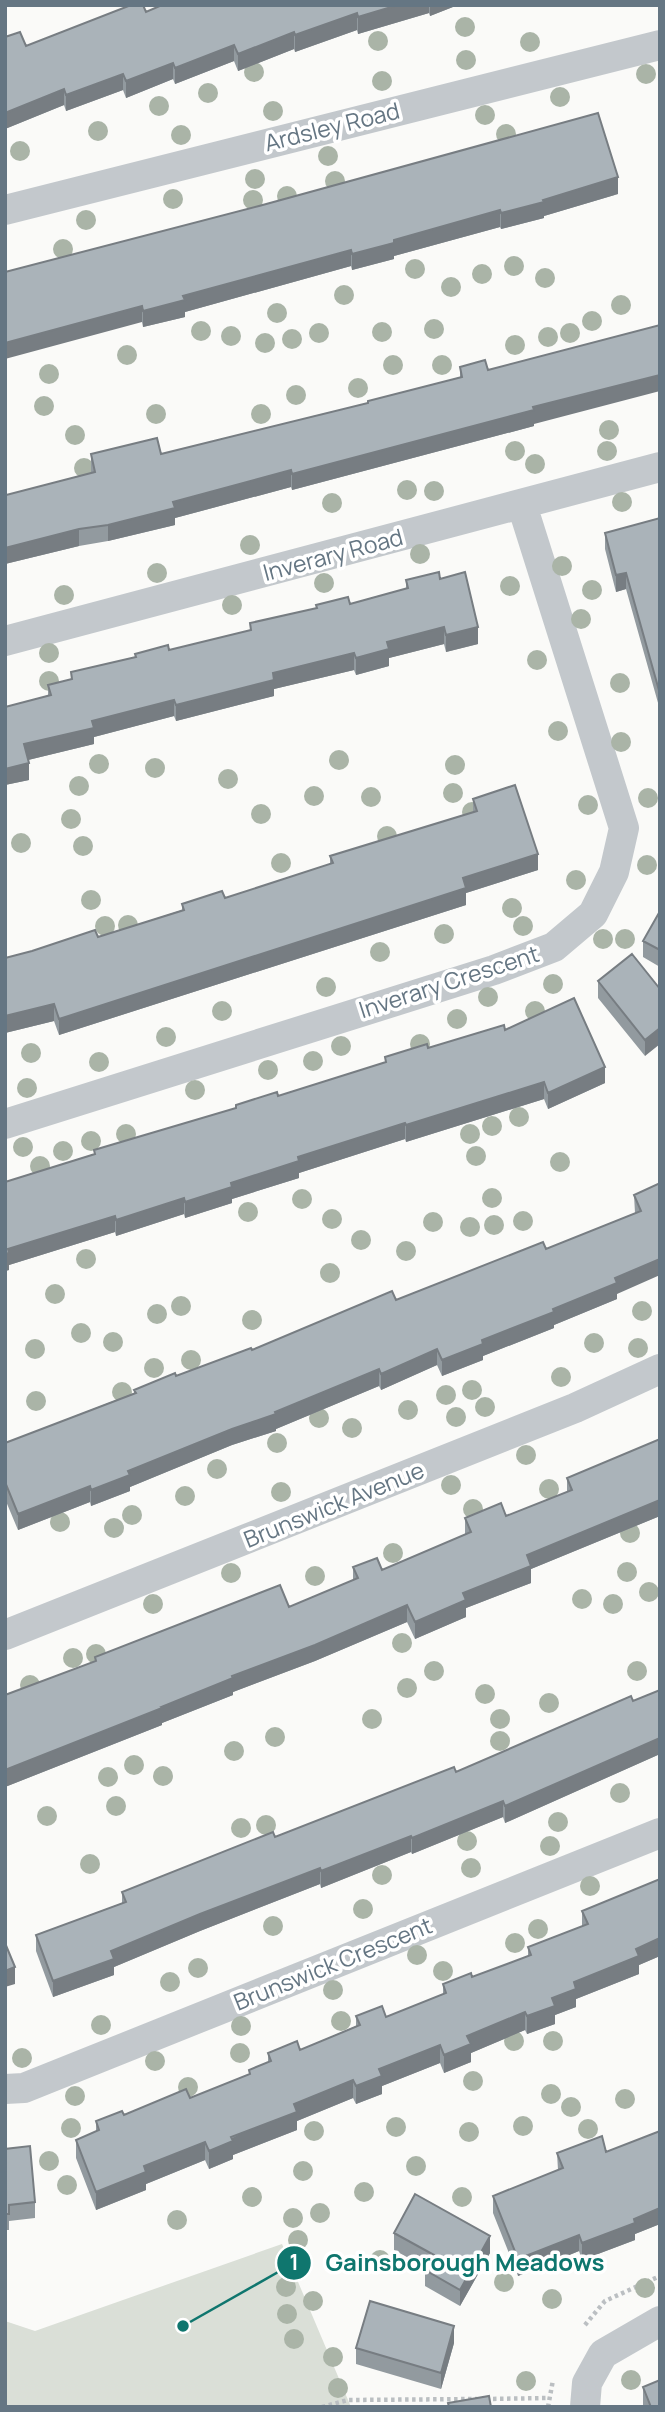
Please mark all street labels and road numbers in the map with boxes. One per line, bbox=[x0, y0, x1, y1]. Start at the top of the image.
street label: Ardsley Road bbox=[261, 94, 403, 158]
street label: Inverary Road bbox=[259, 520, 406, 588]
street label: Inverary Crescent bbox=[355, 937, 543, 1025]
street label: Brunswick Avenue bbox=[239, 1453, 429, 1555]
street label: Brunswick Crescent bbox=[229, 1909, 437, 2018]

